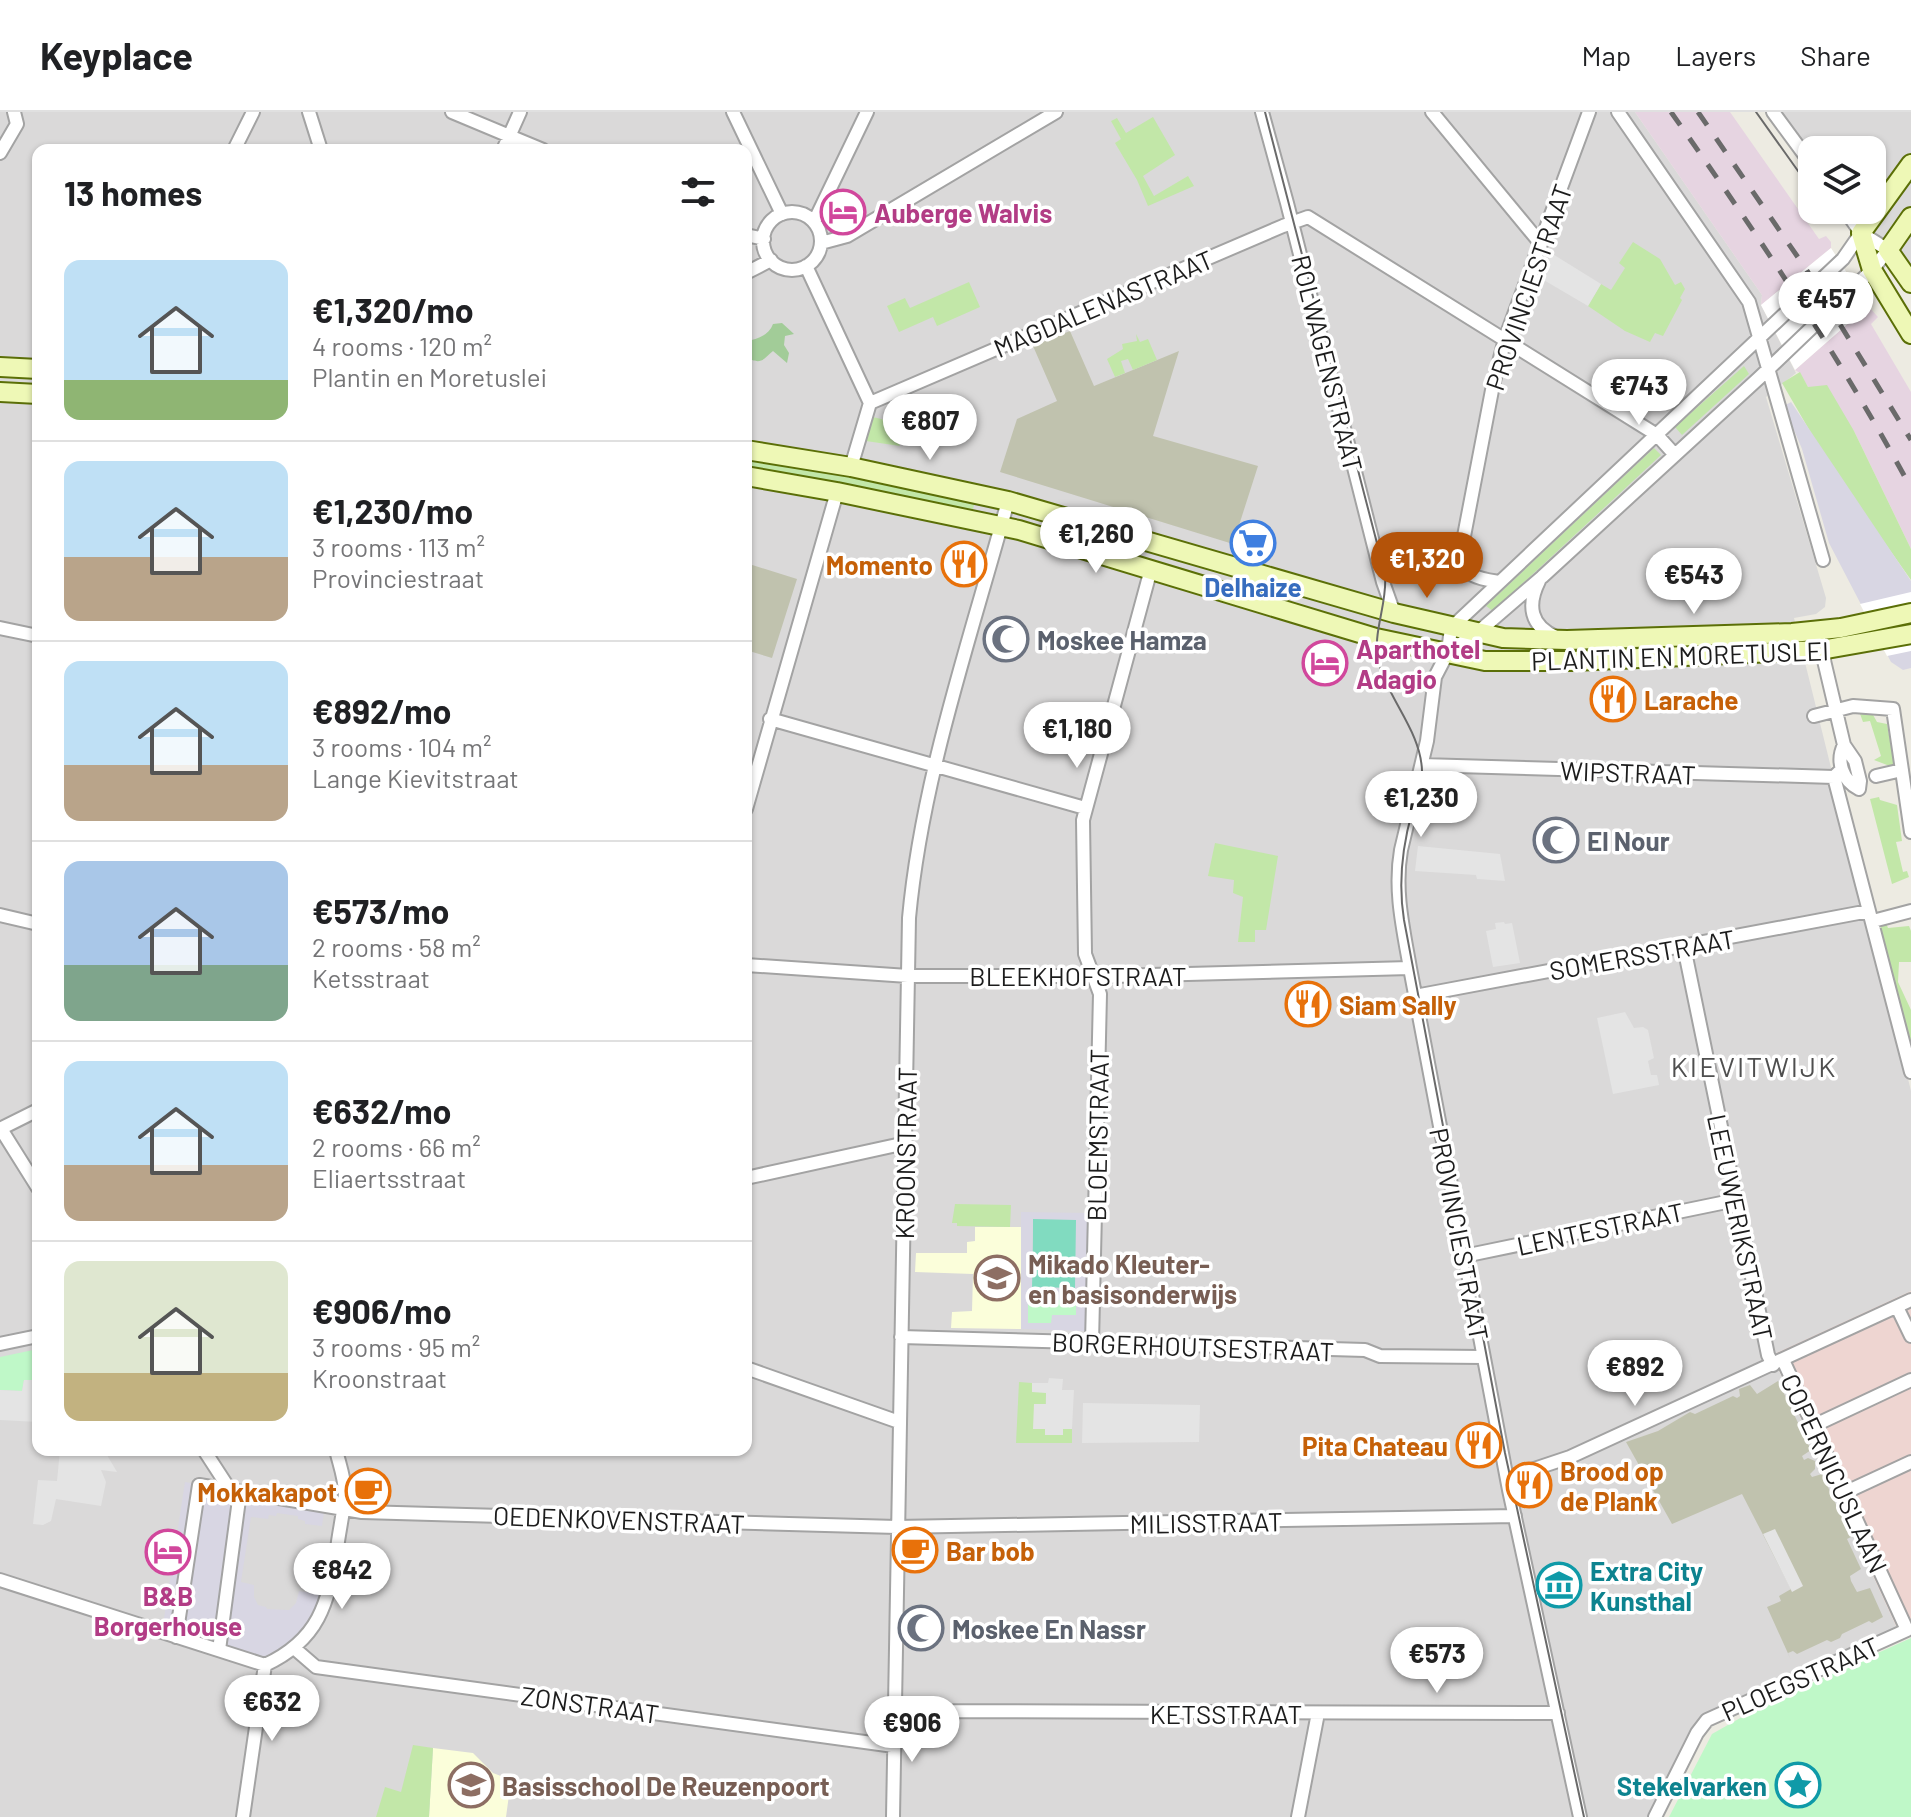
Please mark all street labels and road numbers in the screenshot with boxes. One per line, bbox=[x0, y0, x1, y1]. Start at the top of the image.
street label: PROVINCIESTRAAT bbox=[1478, 180, 1578, 394]
street label: MAGDALENASTRAAT bbox=[989, 243, 1217, 363]
street label: ROLWAGENSTRAAT bbox=[1286, 251, 1370, 475]
street label: PLANTIN EN MORETUSLEI bbox=[1531, 634, 1829, 676]
street label: WIPSTRAAT bbox=[1560, 754, 1696, 790]
street label: SOMERSSTRAAT bbox=[1547, 922, 1737, 986]
street label: BLEEKHOFSTRAAT bbox=[969, 960, 1187, 991]
street label: BLOEMSTRAAT bbox=[1080, 1049, 1114, 1221]
street label: KROONSTRAAT bbox=[888, 1066, 922, 1240]
street label: LEEUWERIKSTRAAT bbox=[1702, 1111, 1780, 1343]
street label: PROVINCIESTRAAT bbox=[1424, 1125, 1496, 1343]
street label: LENTESTRAAT bbox=[1514, 1195, 1686, 1261]
street label: BORGERHOUTSESTRAAT bbox=[1051, 1326, 1335, 1366]
street label: COPERNICUSLAAN bbox=[1775, 1369, 1895, 1577]
street label: OEDENKOVENSTRAAT bbox=[492, 1499, 746, 1539]
street label: MILISSTRAAT bbox=[1129, 1505, 1283, 1539]
street label: PLOEGSTRAAT bbox=[1717, 1629, 1883, 1727]
street label: ZONSTRAAT bbox=[519, 1679, 661, 1729]
street label: KETSSTRAAT bbox=[1150, 1698, 1302, 1729]

